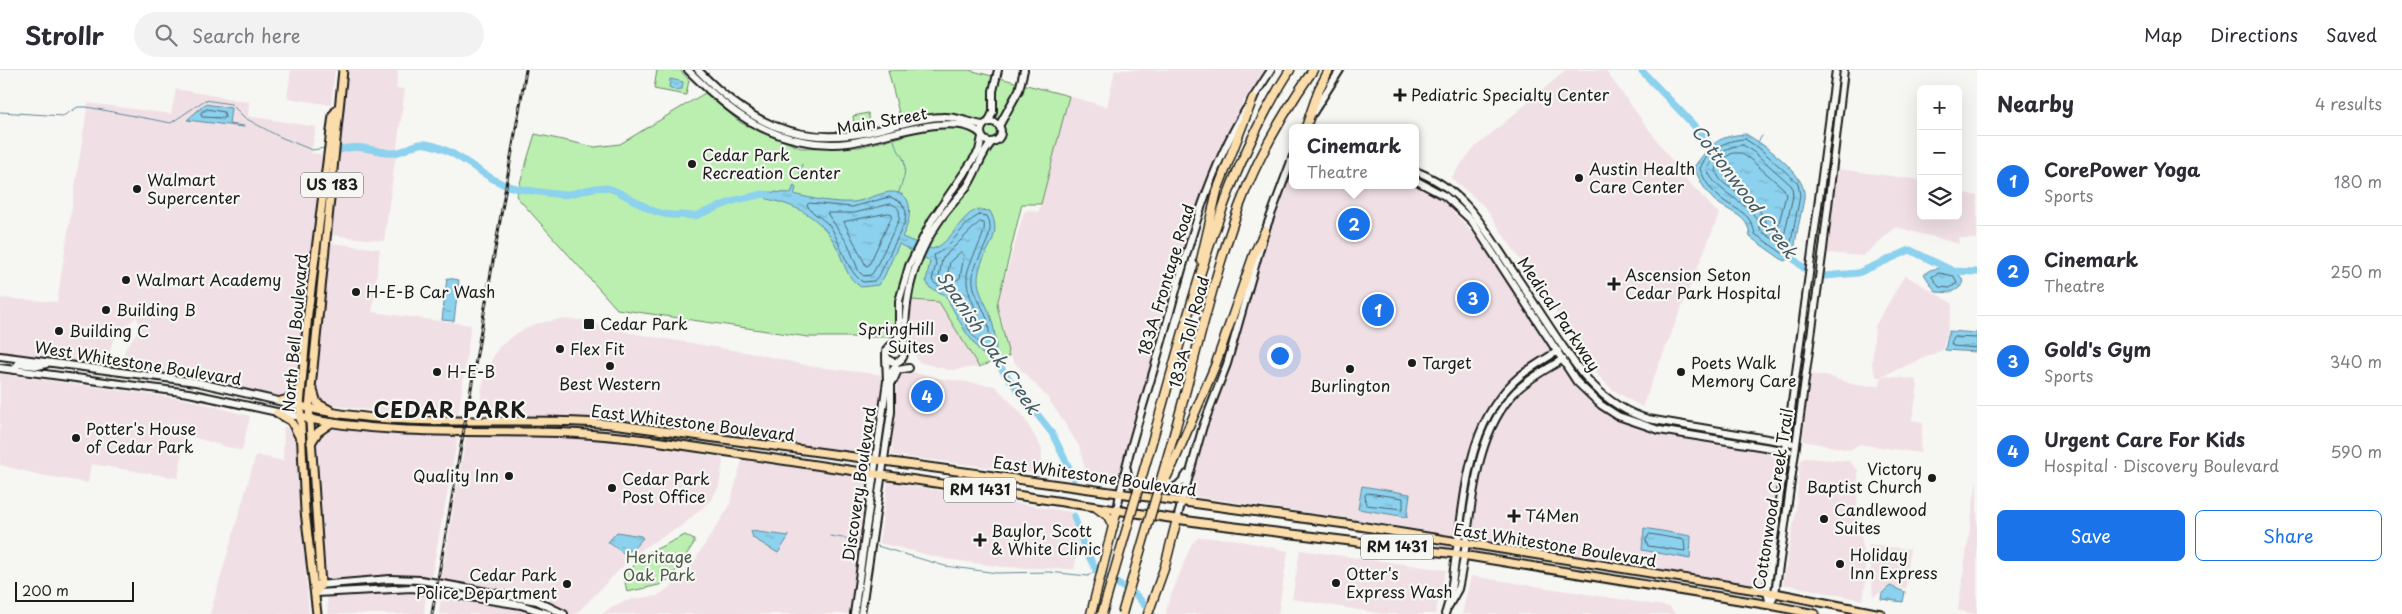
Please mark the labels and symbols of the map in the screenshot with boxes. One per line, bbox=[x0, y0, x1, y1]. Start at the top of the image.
place label: Pediatric Specialty Center bbox=[1411, 82, 1610, 106]
marker: Pediatric Specialty Center bbox=[1393, 88, 1407, 102]
street label: Main Street bbox=[835, 100, 929, 140]
water label: Cottonwood Creek bbox=[1686, 118, 1805, 265]
place label: Cedar Park Recreation Center bbox=[702, 142, 841, 184]
place label: Austin Health Care Center bbox=[1589, 156, 1695, 198]
marker: Cedar Park Recreation Center bbox=[686, 158, 698, 170]
place label: Walmart Supercenter bbox=[147, 167, 241, 209]
road number: US 183 bbox=[301, 172, 363, 198]
marker: Austin Health Care Center bbox=[1573, 172, 1585, 184]
marker: Walmart Supercenter bbox=[131, 183, 143, 195]
street label: 183A Frontage Road bbox=[1131, 201, 1200, 359]
pin: 2 bbox=[1338, 205, 1370, 243]
street label: Medical Parkway bbox=[1513, 251, 1607, 375]
street label: North Bell Boulevard bbox=[275, 252, 313, 413]
place label: Ascension Seton Cedar Park Hospital bbox=[1625, 262, 1781, 304]
water label: Spanish Oak Creek bbox=[931, 265, 1048, 420]
place label: Walmart Academy bbox=[136, 267, 281, 291]
street label: 183A Toll Road bbox=[1162, 273, 1214, 390]
marker: Walmart Academy bbox=[120, 274, 132, 286]
marker: Ascension Seton Cedar Park Hospital bbox=[1607, 277, 1621, 291]
place label: H-E-B Car Wash bbox=[366, 279, 495, 303]
pin: 3 bbox=[1457, 279, 1489, 317]
marker: H-E-B Car Wash bbox=[350, 286, 362, 298]
pin: 1 bbox=[1362, 291, 1394, 329]
place label: Building B bbox=[116, 297, 196, 321]
marker: Building B bbox=[100, 304, 112, 316]
place label: Cedar Park bbox=[600, 311, 688, 335]
place label: SpringHill Suites bbox=[858, 316, 934, 358]
marker: Cedar Park bbox=[582, 317, 596, 331]
place label: Building C bbox=[69, 318, 149, 342]
marker: Building C bbox=[53, 325, 65, 337]
marker: SpringHill Suites bbox=[938, 332, 950, 344]
street label: West Whitestone Boulevard bbox=[33, 334, 244, 390]
place label: Flex Fit bbox=[570, 336, 625, 360]
marker: Flex Fit bbox=[554, 343, 566, 355]
your location bbox=[1267, 343, 1293, 369]
place label: Target bbox=[1422, 350, 1472, 374]
place label: Poets Walk Memory Care bbox=[1691, 350, 1796, 392]
marker: Target bbox=[1406, 357, 1418, 369]
place label: H-E-B bbox=[447, 359, 495, 383]
marker: Best Western bbox=[604, 360, 616, 372]
marker: Burlington bbox=[1344, 363, 1356, 375]
marker: H-E-B bbox=[431, 366, 443, 378]
marker: Poets Walk Memory Care bbox=[1675, 366, 1687, 378]
place label: Best Western bbox=[559, 371, 661, 395]
place label: Burlington bbox=[1310, 373, 1390, 397]
pin: 4 bbox=[911, 377, 943, 415]
district label: CEDAR PARK bbox=[373, 393, 527, 425]
street label: East Whitestone Boulevard bbox=[590, 398, 797, 446]
street label: Discovery Boulevard bbox=[835, 405, 881, 563]
street label: Cottonwood Creek Trail bbox=[1746, 406, 1798, 591]
place label: Potter's House of Cedar Park bbox=[86, 416, 197, 458]
marker: Potter's House of Cedar Park bbox=[70, 432, 82, 444]
street label: East Whitestone Boulevard bbox=[992, 449, 1199, 501]
place label: Victory Baptist Church bbox=[1806, 456, 1922, 498]
place label: Quality Inn bbox=[413, 463, 499, 487]
place label: Cedar Park Post Office bbox=[622, 466, 710, 508]
marker: Quality Inn bbox=[503, 470, 515, 482]
marker: Victory Baptist Church bbox=[1926, 472, 1938, 484]
road number: RM 1431 bbox=[944, 478, 1016, 502]
marker: Cedar Park Post Office bbox=[606, 482, 618, 494]
place label: Candlewood Suites bbox=[1834, 497, 1927, 539]
place label: T4Men bbox=[1525, 503, 1579, 527]
marker: T4Men bbox=[1507, 509, 1521, 523]
marker: Candlewood Suites bbox=[1818, 513, 1830, 525]
street label: East Whitestone Boulevard bbox=[1452, 516, 1659, 572]
place label: Baylor, Scott & White Clinic bbox=[991, 518, 1101, 560]
marker: Baylor, Scott & White Clinic bbox=[973, 533, 987, 547]
road number: RM 1431 bbox=[1361, 534, 1433, 560]
place label: Holiday Inn Express bbox=[1850, 542, 1937, 584]
park label: Heritage Oak Park bbox=[623, 544, 695, 586]
marker: Holiday Inn Express bbox=[1834, 558, 1846, 570]
place label: Otter's Express Wash bbox=[1346, 561, 1453, 603]
place label: Cedar Park Police Department bbox=[416, 562, 557, 604]
marker: Otter's Express Wash bbox=[1330, 577, 1342, 589]
marker: Cedar Park Police Department bbox=[561, 578, 573, 590]
scale bar bbox=[15, 579, 134, 602]

